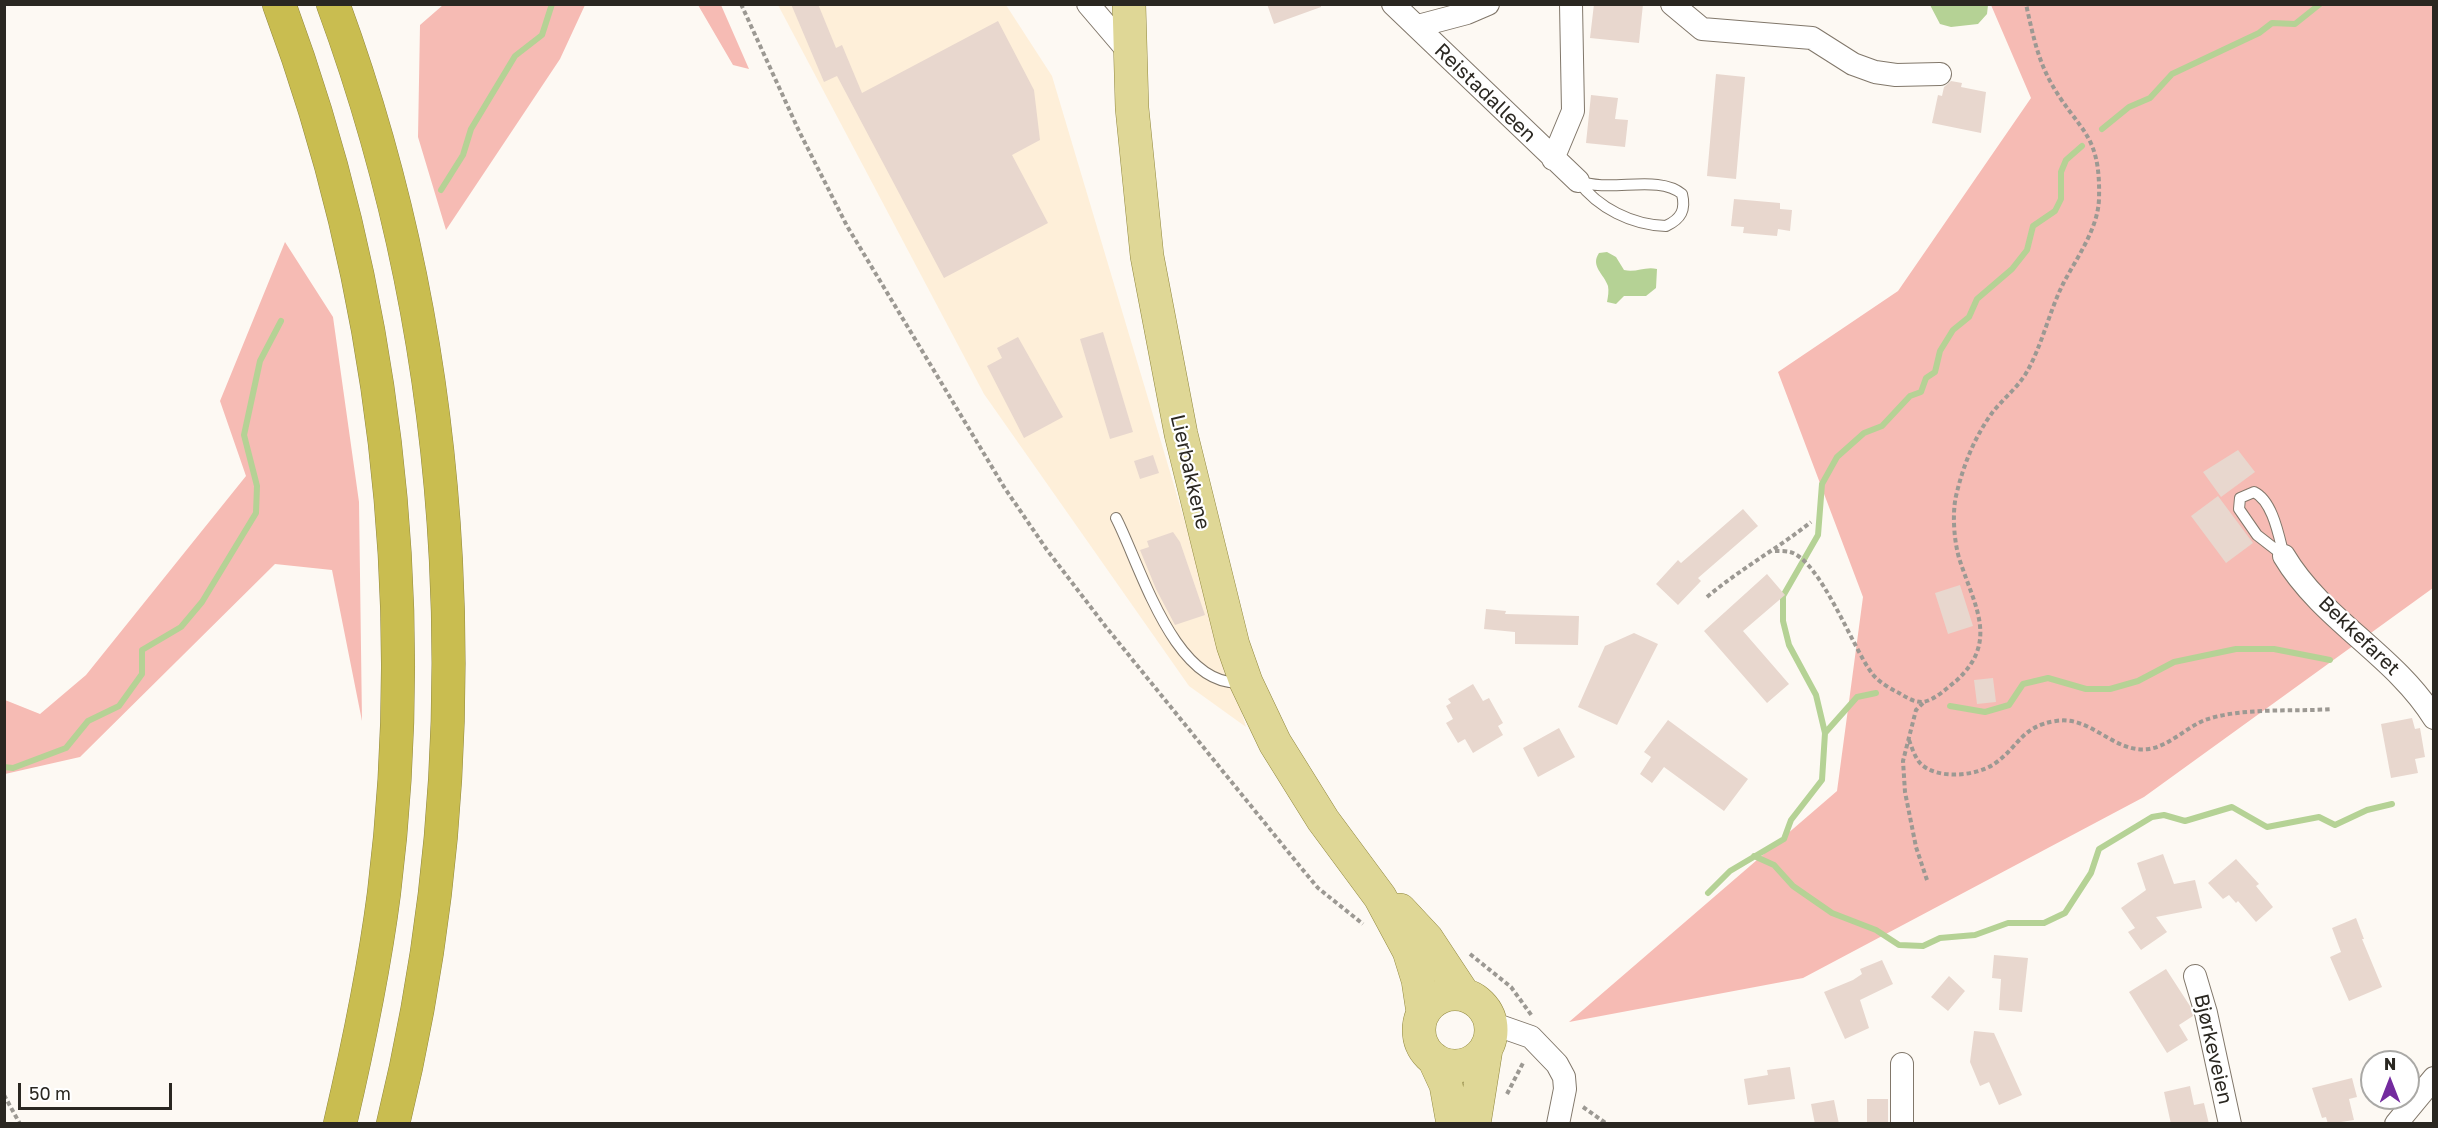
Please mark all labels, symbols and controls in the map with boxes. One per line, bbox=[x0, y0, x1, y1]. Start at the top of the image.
street label: Reistadalleen bbox=[1429, 39, 1541, 147]
street label: Lierbakkene bbox=[1165, 412, 1215, 532]
street label: Bekkefaret bbox=[2313, 591, 2405, 681]
street label: Bjørkeveien bbox=[2189, 992, 2237, 1106]
north arrow bbox=[2360, 1050, 2420, 1110]
text: N bbox=[2384, 1054, 2396, 1074]
scale bar bbox=[21, 1071, 176, 1109]
text: 50 m bbox=[29, 1082, 71, 1104]

